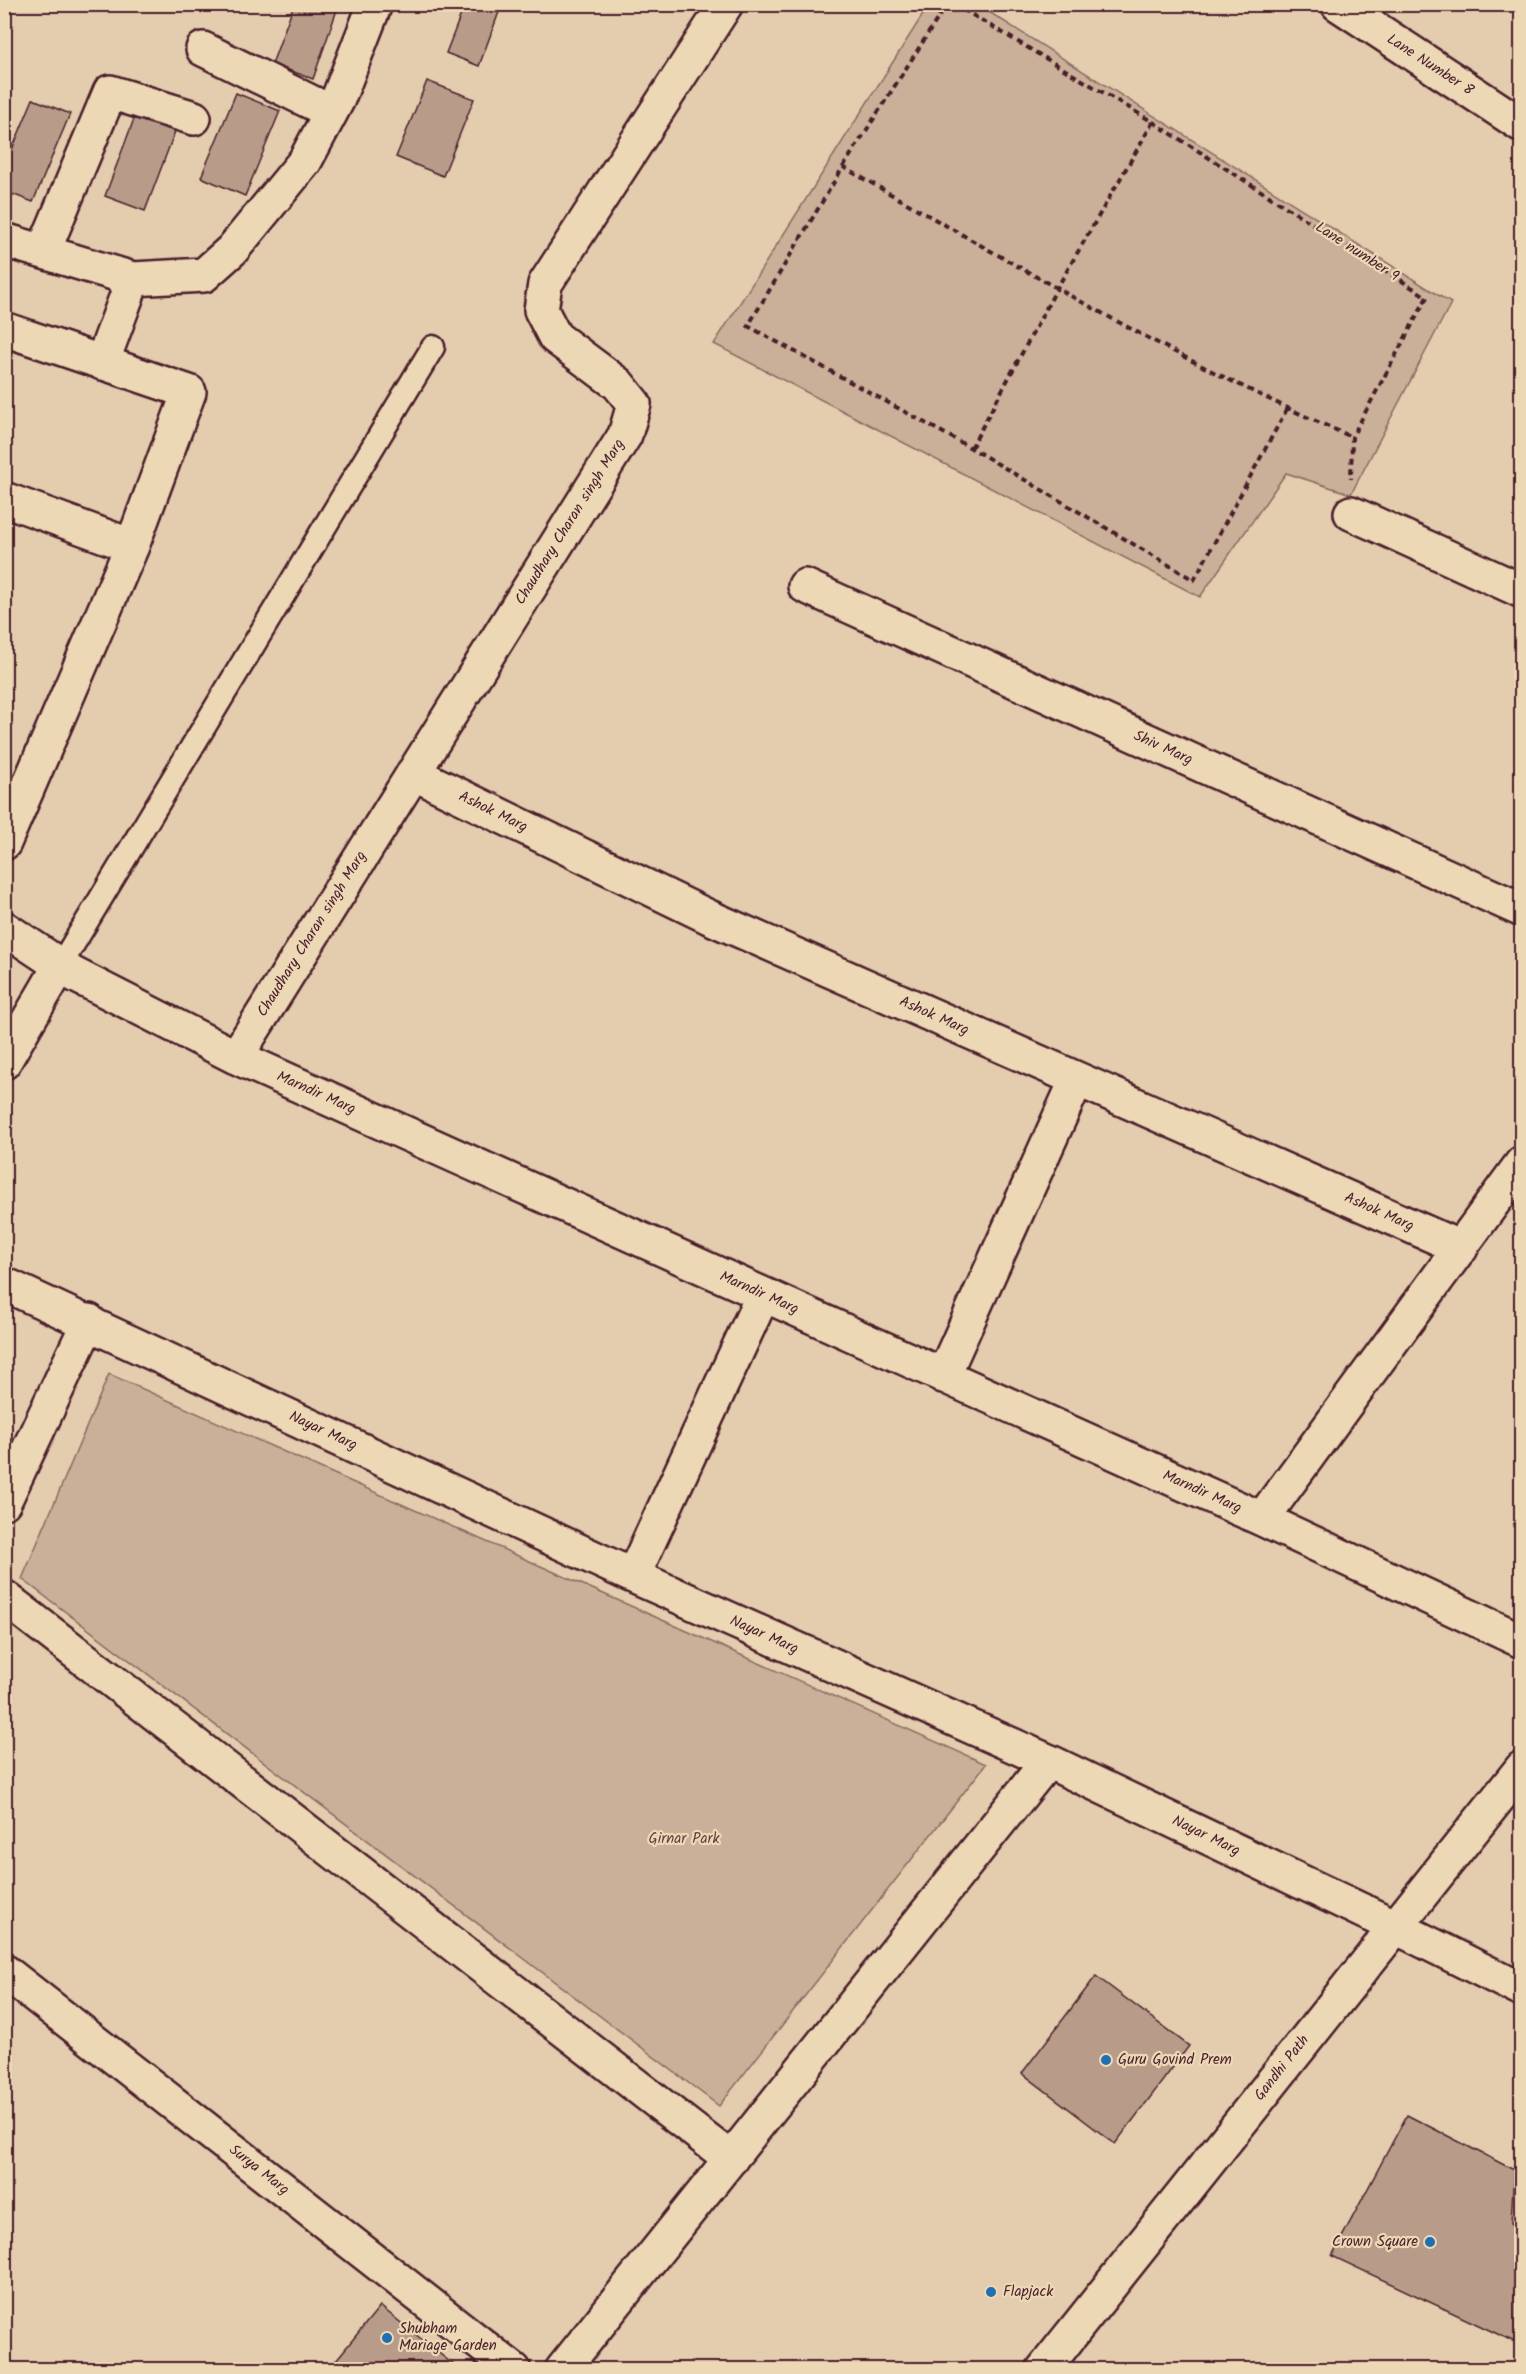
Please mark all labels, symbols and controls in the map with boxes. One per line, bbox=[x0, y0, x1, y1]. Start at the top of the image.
street label: Lane Number 8 bbox=[1382, 28, 1479, 103]
street label: Lane number 9 bbox=[1310, 216, 1404, 289]
street label: Chaudhary Charan singh Marg bbox=[509, 434, 631, 610]
street label: Shiv Marg bbox=[1129, 724, 1197, 772]
street label: Ashok Marg bbox=[454, 785, 532, 839]
street label: Chaudhary Charan singh Marg bbox=[251, 846, 373, 1022]
street label: Ashok Marg bbox=[895, 990, 973, 1042]
street label: Marndir Marg bbox=[272, 1065, 360, 1121]
street label: Ashok Marg bbox=[1340, 1186, 1418, 1238]
street label: Marndir Marg bbox=[715, 1265, 803, 1321]
street label: Nayar Marg bbox=[285, 1405, 361, 1457]
street label: Marndir Marg bbox=[1158, 1464, 1246, 1520]
street label: Nayar Marg bbox=[726, 1609, 802, 1661]
street label: Nayar Marg bbox=[1168, 1809, 1244, 1863]
park label: Girnar Park bbox=[649, 1827, 720, 1851]
street label: Gandhi Path bbox=[1248, 2030, 1316, 2106]
place label: Guru Govind Prem bbox=[1118, 2048, 1232, 2072]
marker: Guru Govind Prem bbox=[1099, 2053, 1113, 2067]
street label: Surya Marg bbox=[224, 2139, 294, 2201]
place label: Crown Square bbox=[1332, 2230, 1418, 2254]
marker: Crown Square bbox=[1423, 2235, 1437, 2249]
place label: Flapjack bbox=[1003, 2280, 1054, 2304]
marker: Flapjack bbox=[984, 2285, 998, 2299]
place label: Shubham Mariage Garden bbox=[399, 2317, 497, 2358]
marker: Shubham Mariage Garden bbox=[380, 2331, 394, 2345]

